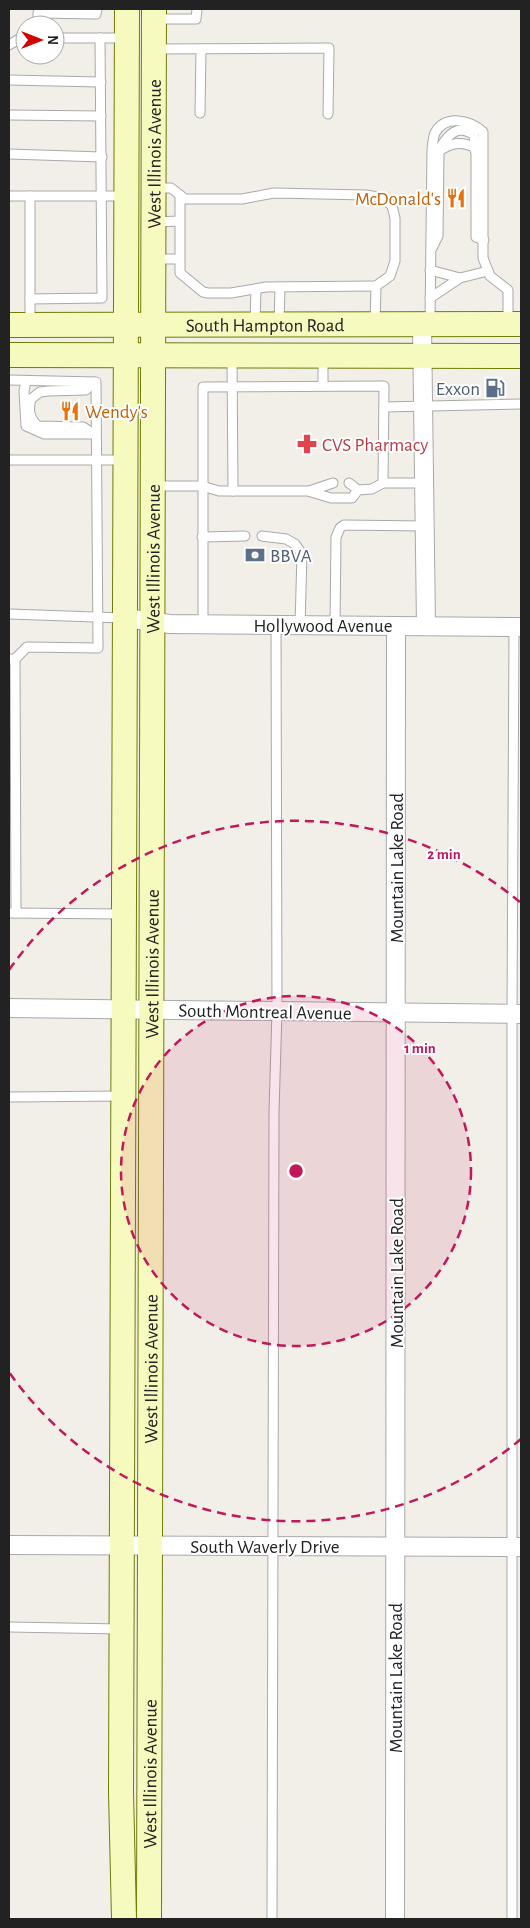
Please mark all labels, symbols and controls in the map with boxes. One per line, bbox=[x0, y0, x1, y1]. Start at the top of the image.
north arrow bbox=[15, 15, 65, 65]
text: N bbox=[45, 35, 59, 45]
street label: West Illinois Avenue bbox=[145, 79, 165, 229]
restaurant icon: McDonald's bbox=[445, 187, 467, 209]
place label: McDonald's bbox=[355, 190, 441, 209]
street label: South Hampton Road bbox=[186, 316, 344, 336]
fuel station icon: Exxon bbox=[484, 377, 506, 399]
place label: Exxon bbox=[436, 380, 480, 399]
restaurant icon: Wendy's bbox=[59, 400, 81, 422]
place label: Wendy's bbox=[85, 403, 148, 422]
pharmacy icon: CVS Pharmacy bbox=[296, 433, 318, 455]
place label: CVS Pharmacy bbox=[322, 436, 428, 455]
street label: West Illinois Avenue bbox=[144, 484, 164, 634]
bank icon: BBVA bbox=[244, 544, 266, 566]
place label: BBVA bbox=[270, 547, 312, 566]
street label: Hollywood Avenue bbox=[254, 617, 393, 636]
street label: Mountain Lake Road bbox=[388, 793, 407, 943]
text: 2 min bbox=[427, 847, 461, 862]
street label: West Illinois Avenue bbox=[143, 889, 163, 1039]
street label: South Montreal Avenue bbox=[178, 1001, 352, 1024]
text: 1 min bbox=[404, 1041, 436, 1056]
centre of rings bbox=[287, 1162, 305, 1180]
street label: Mountain Lake Road bbox=[388, 1198, 407, 1348]
street label: West Illinois Avenue bbox=[142, 1294, 162, 1444]
street label: South Waverly Drive bbox=[190, 1538, 340, 1557]
street label: Mountain Lake Road bbox=[387, 1603, 406, 1753]
street label: West Illinois Avenue bbox=[141, 1699, 161, 1849]

